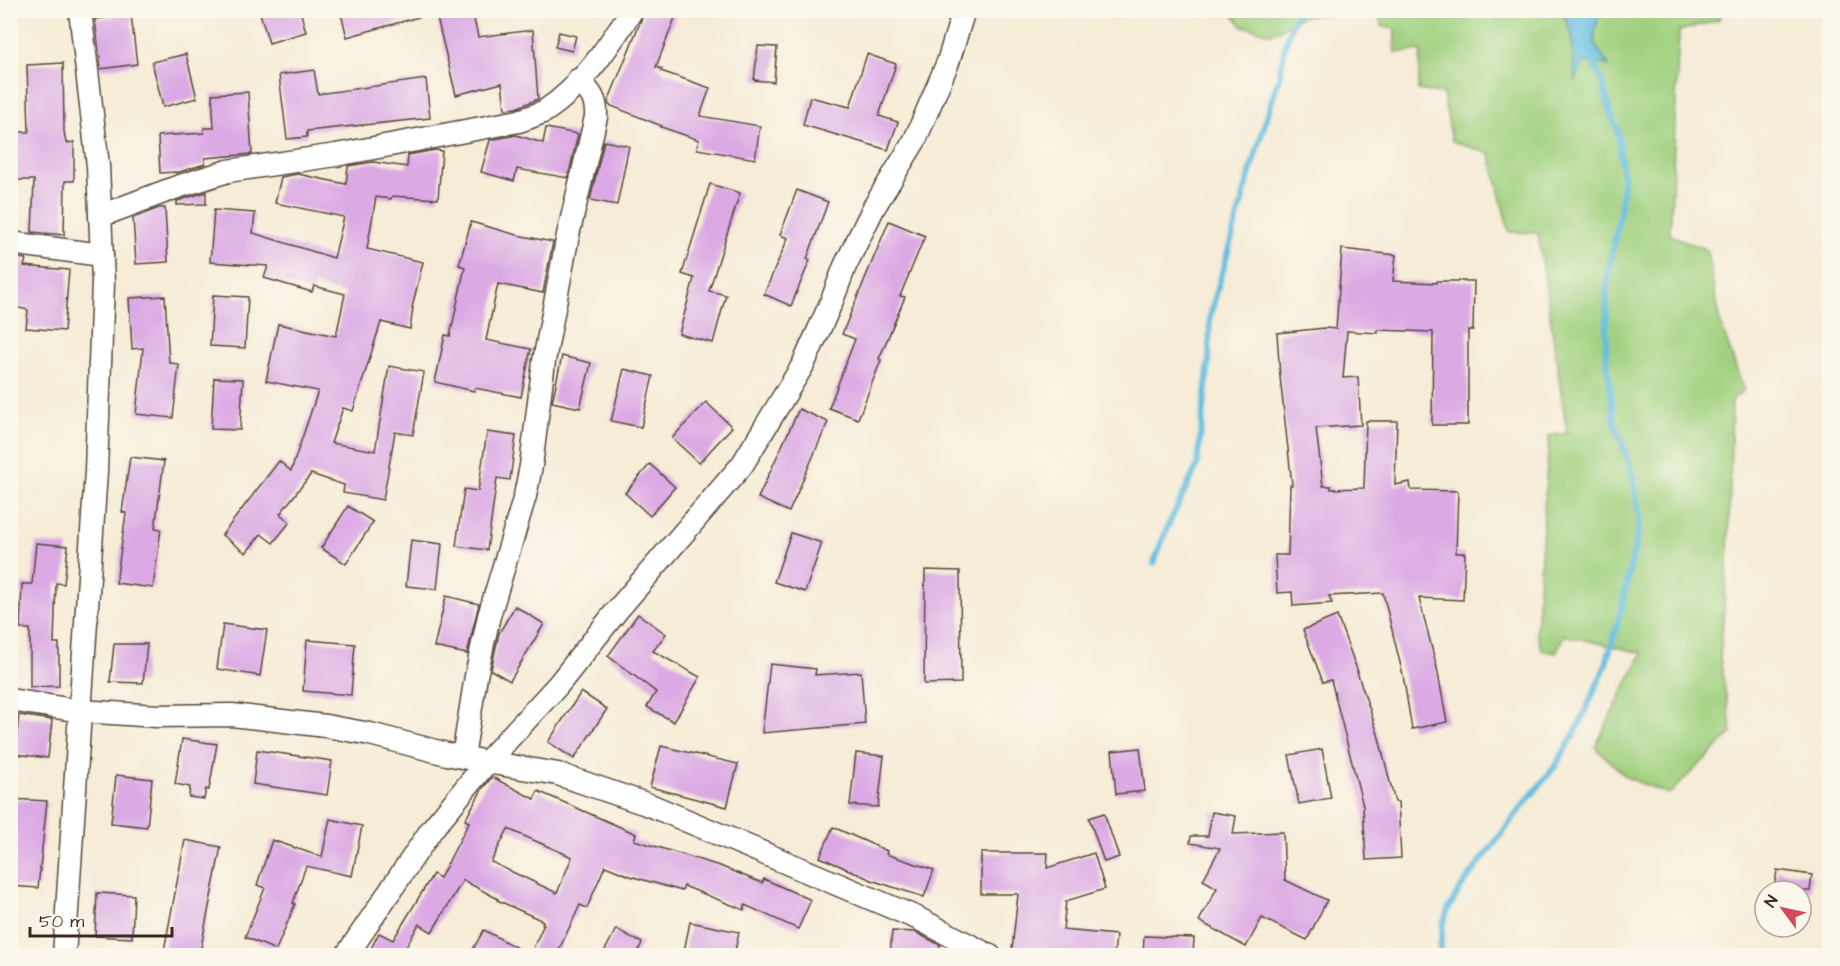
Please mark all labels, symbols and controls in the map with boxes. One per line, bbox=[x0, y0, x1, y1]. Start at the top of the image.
north arrow bbox=[1753, 879, 1813, 939]
text: N bbox=[1759, 891, 1783, 912]
scale bar bbox=[30, 900, 172, 938]
text: 50 m bbox=[39, 909, 84, 934]

